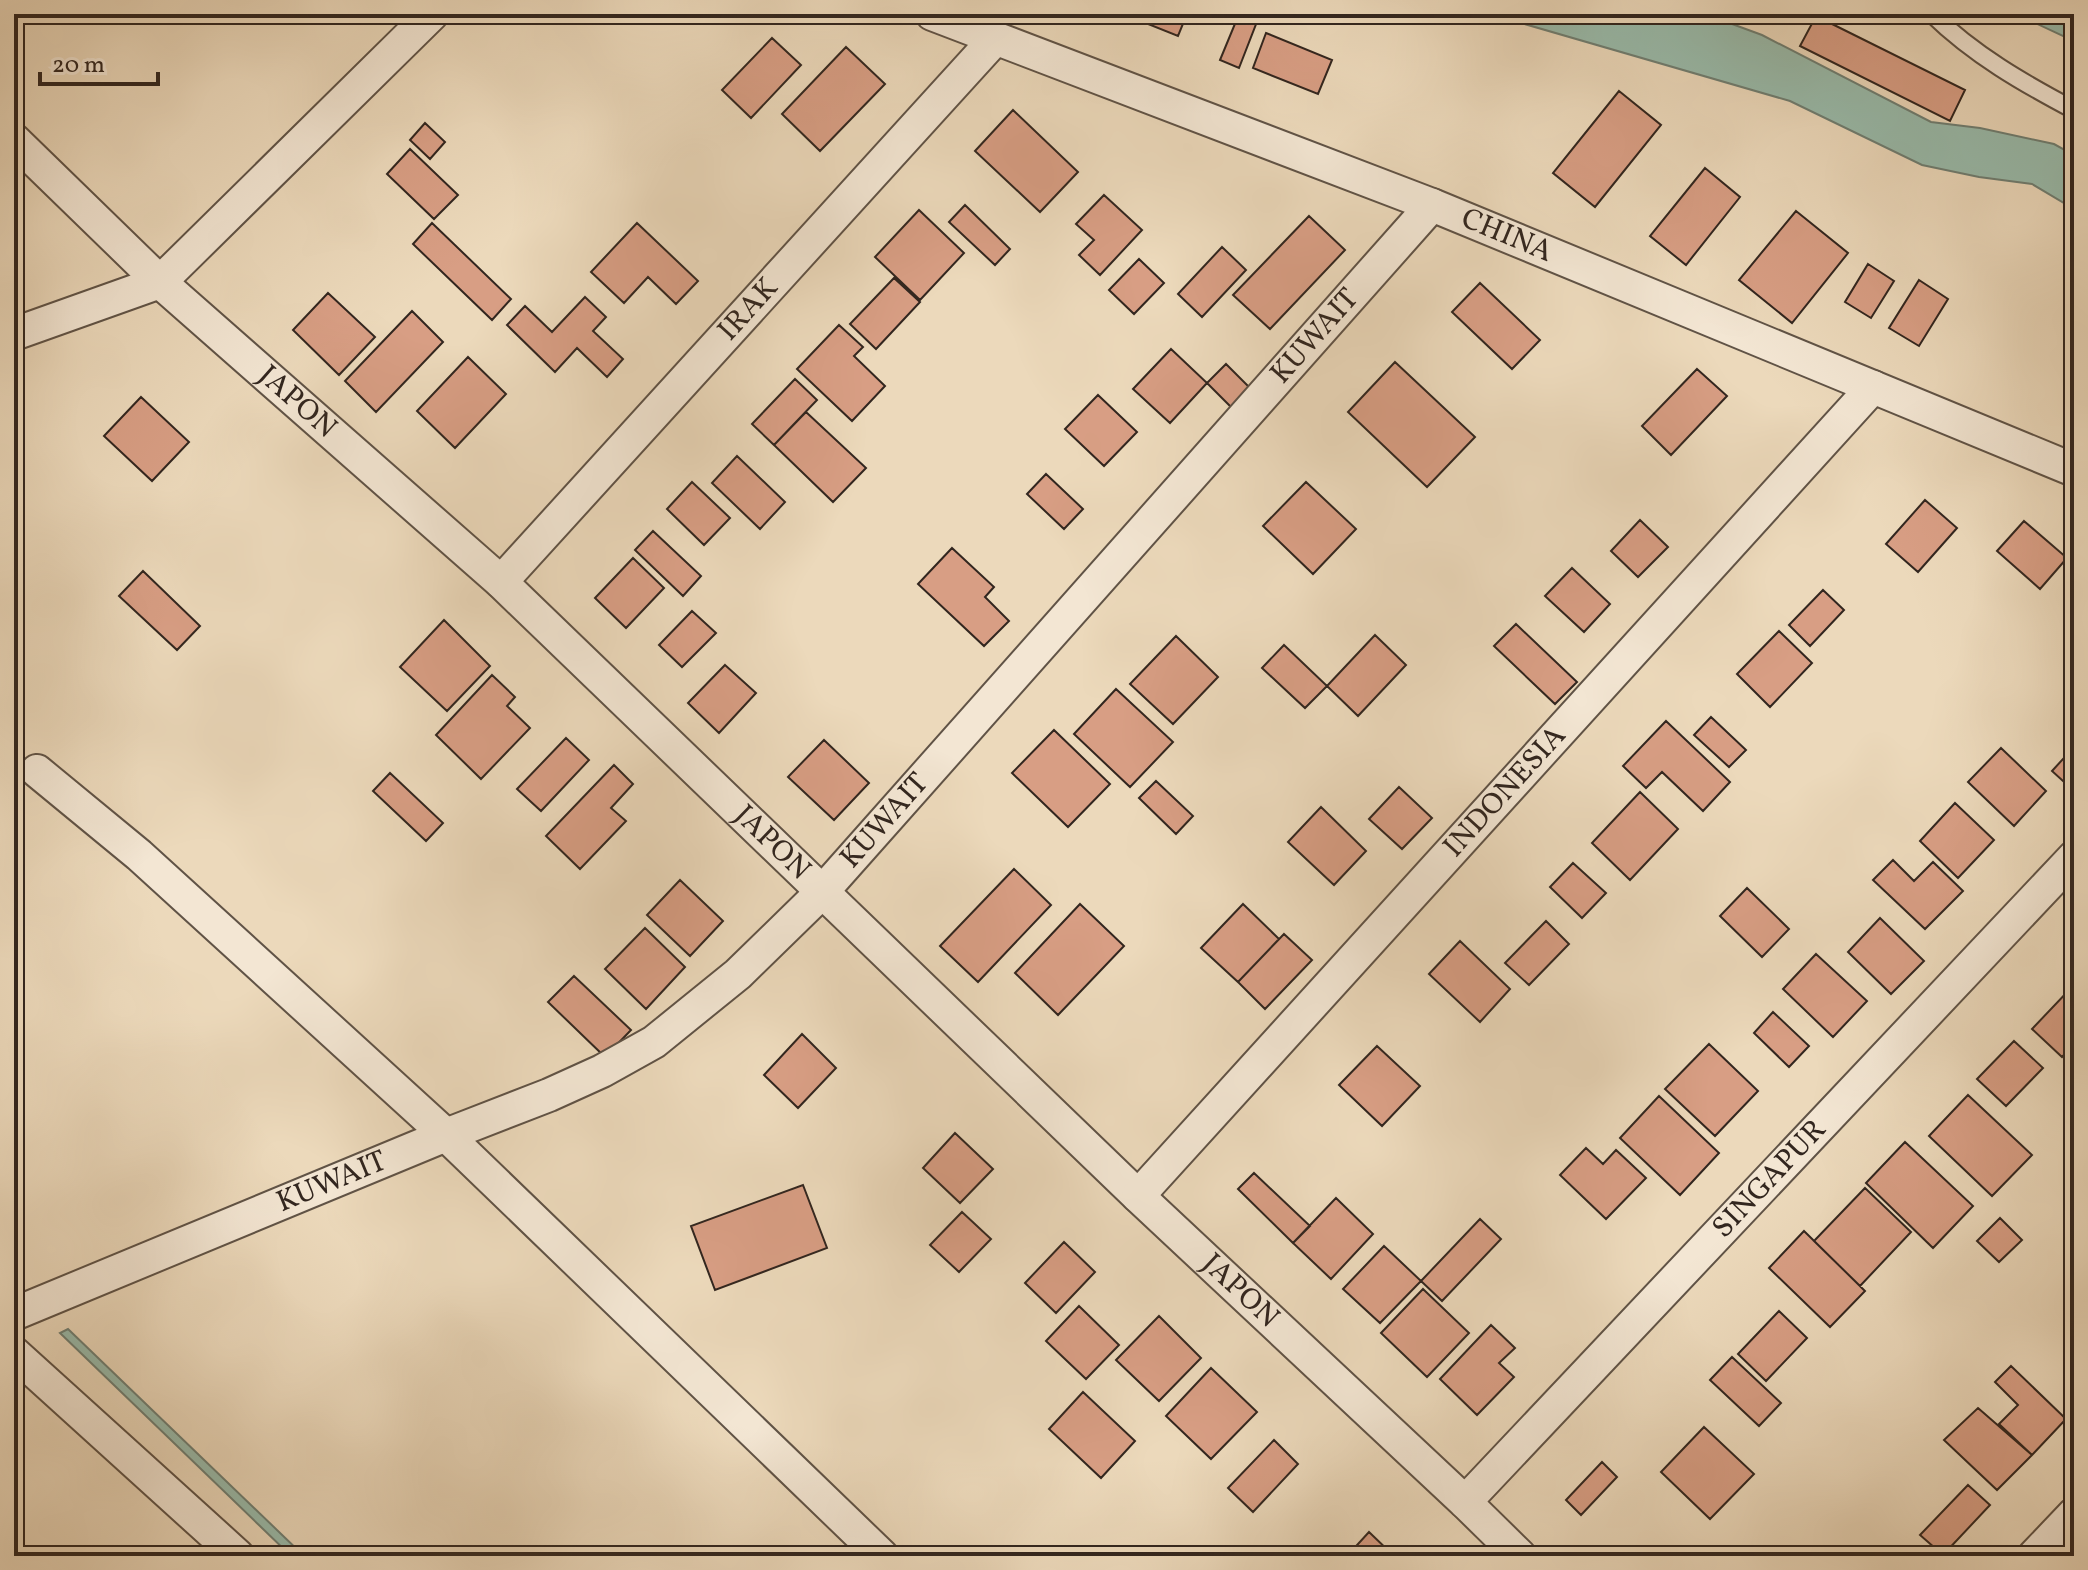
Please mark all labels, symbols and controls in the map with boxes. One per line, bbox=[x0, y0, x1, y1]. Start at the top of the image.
scale bar bbox=[40, 36, 158, 86]
text: 20 m bbox=[52, 49, 105, 83]
street label: CHINA bbox=[1454, 198, 1559, 273]
street label: IRAK bbox=[709, 269, 789, 351]
street label: KUWAIT bbox=[1261, 280, 1369, 394]
street label: JAPON bbox=[248, 356, 346, 449]
street label: INDONESIA bbox=[1434, 717, 1576, 867]
street label: KUWAIT bbox=[831, 764, 939, 878]
street label: JAPON bbox=[724, 796, 820, 890]
street label: SINGAPUR bbox=[1703, 1110, 1837, 1248]
street label: KUWAIT bbox=[270, 1141, 393, 1224]
street label: JAPON bbox=[1192, 1244, 1288, 1338]

